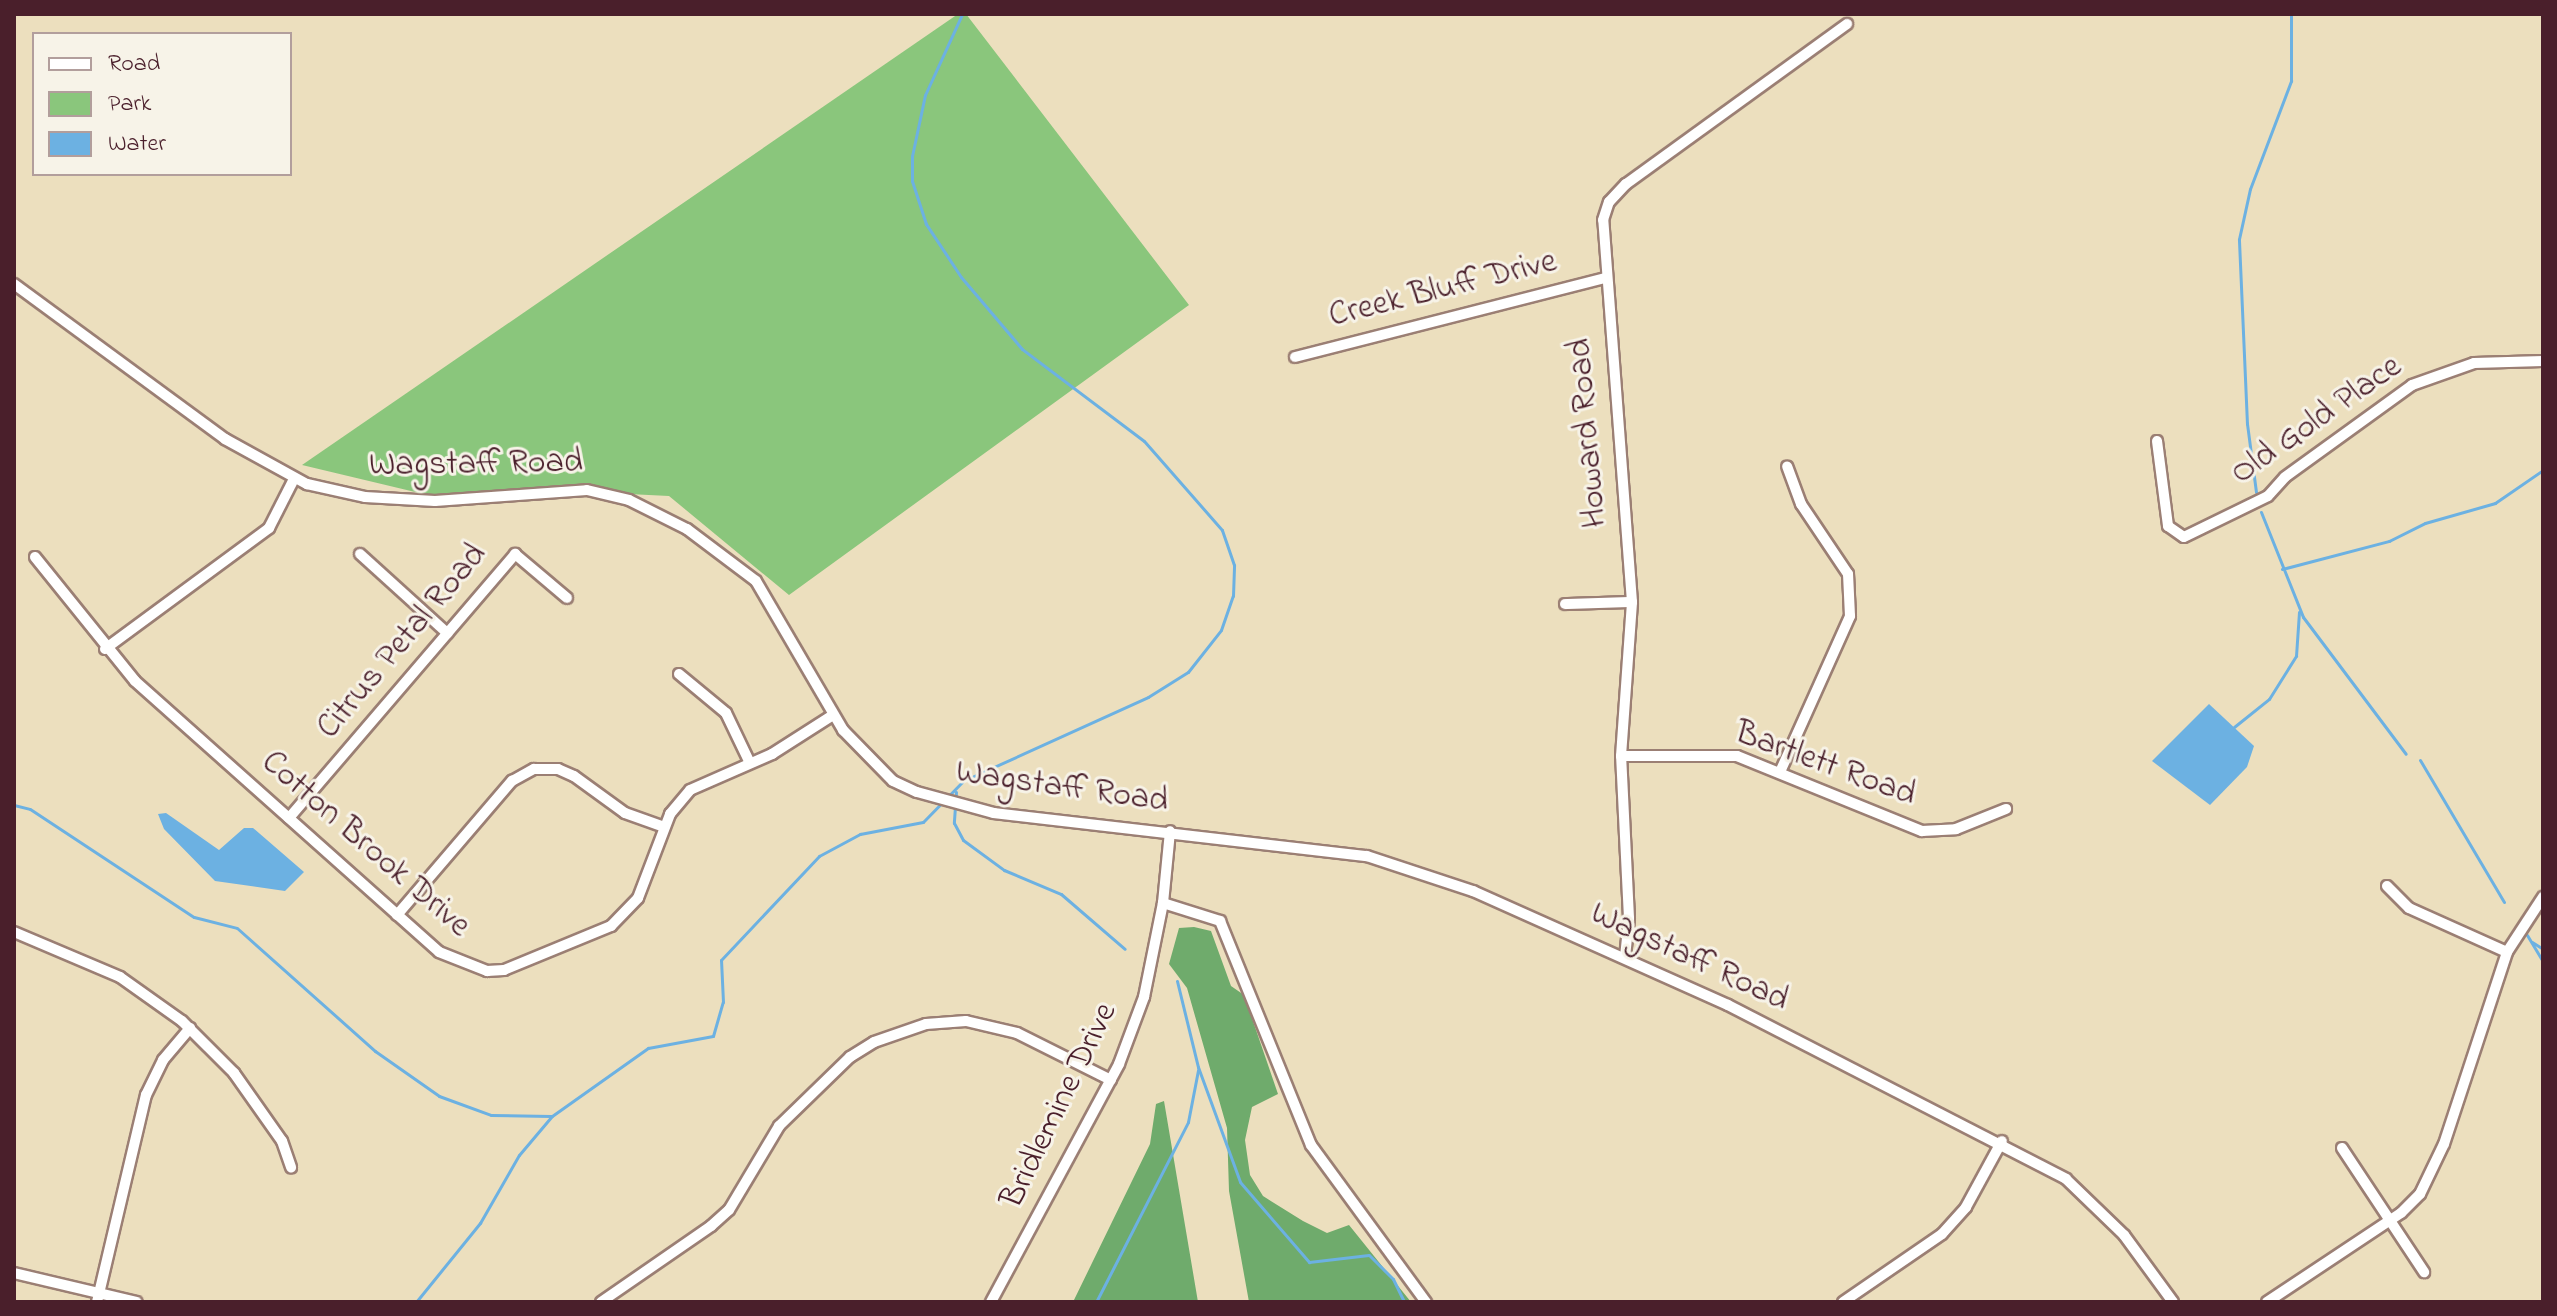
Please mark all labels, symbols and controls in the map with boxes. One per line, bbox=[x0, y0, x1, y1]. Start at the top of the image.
legend bbox=[32, 32, 292, 176]
text: Road bbox=[108, 47, 160, 82]
text: Park bbox=[108, 87, 151, 122]
text: Water bbox=[108, 127, 166, 162]
street label: Creek Bluff Drive bbox=[1325, 242, 1561, 338]
street label: Howard Road bbox=[1560, 336, 1618, 530]
street label: Old Gold Place bbox=[2224, 347, 2410, 495]
street label: Wagstaff Road bbox=[369, 443, 583, 487]
street label: Citrus Petal Road bbox=[309, 536, 497, 748]
street label: Bartlett Road bbox=[1729, 713, 1921, 817]
street label: Cotton Brook Drive bbox=[252, 743, 478, 947]
street label: Wagstaff Road bbox=[953, 753, 1171, 823]
street label: Wagstaff Road bbox=[1583, 894, 1795, 1022]
street label: Bridlemine Drive bbox=[993, 997, 1127, 1215]

